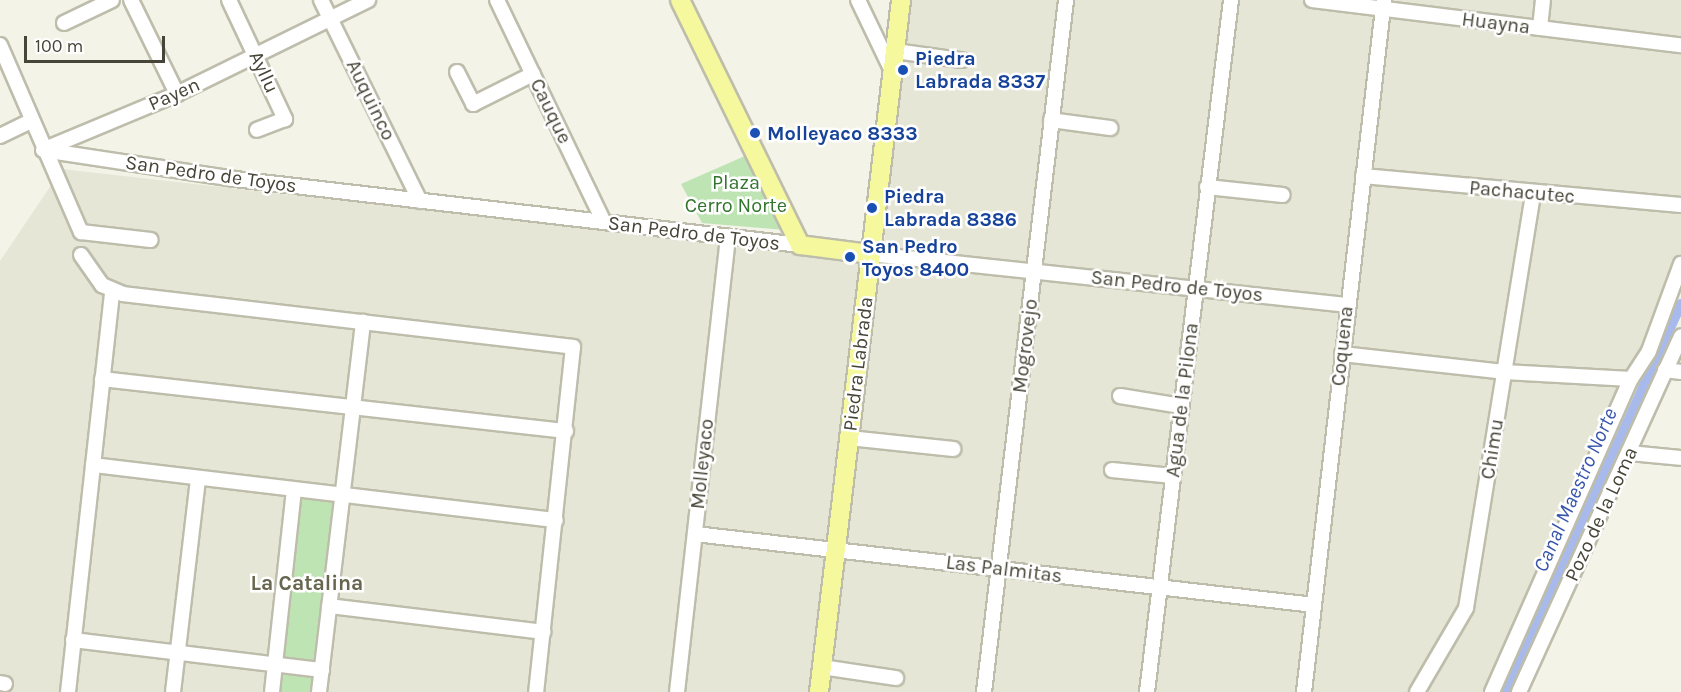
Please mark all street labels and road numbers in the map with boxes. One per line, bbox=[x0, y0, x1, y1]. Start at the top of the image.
street label: Huayna bbox=[1460, 7, 1532, 39]
street label: Ayllu bbox=[244, 47, 284, 97]
street label: Auquinco bbox=[341, 56, 401, 144]
street label: Payen bbox=[145, 72, 203, 116]
street label: Cauque bbox=[525, 75, 577, 147]
street label: San Pedro de Toyos bbox=[124, 150, 298, 198]
street label: Pachacutec bbox=[1468, 175, 1576, 209]
street label: San Pedro de Toyos bbox=[607, 211, 781, 255]
street label: San Pedro de Toyos bbox=[1090, 265, 1264, 307]
street label: Piedra Labrada bbox=[838, 295, 878, 433]
street label: Mogrovejo bbox=[1007, 297, 1043, 395]
street label: Coquena bbox=[1326, 305, 1358, 387]
street label: Agua de la Pilona bbox=[1161, 321, 1203, 479]
street label: Chimu bbox=[1475, 417, 1509, 481]
street label: Molleyaco bbox=[685, 418, 719, 510]
street label: Pozo de la Loma bbox=[1559, 443, 1643, 585]
street label: Las Palmitas bbox=[944, 550, 1064, 588]

